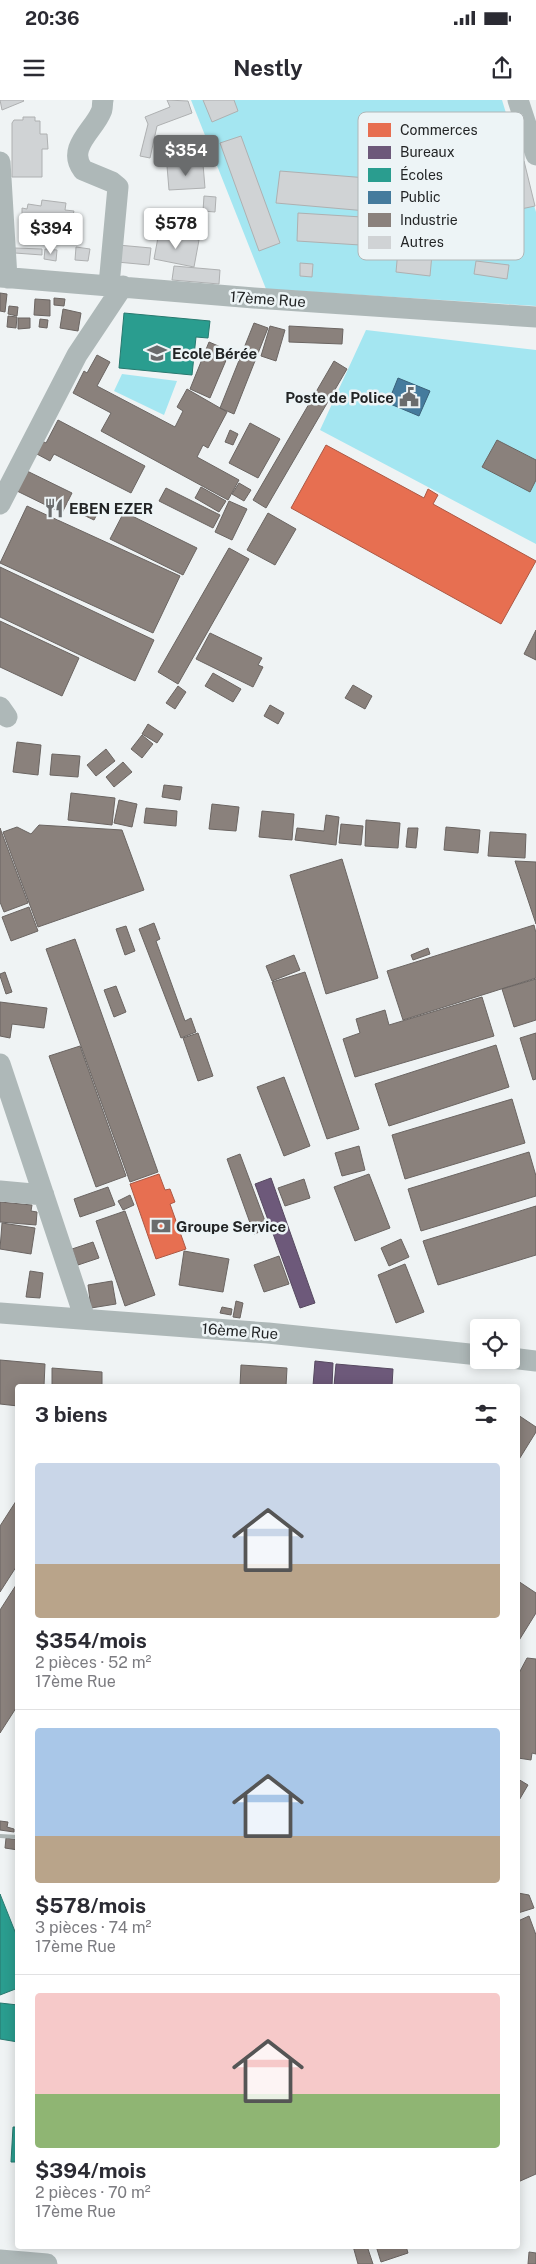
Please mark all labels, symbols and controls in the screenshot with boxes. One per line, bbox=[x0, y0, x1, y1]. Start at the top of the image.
text: 20:36 bbox=[25, 7, 80, 29]
icon: menu bbox=[20, 54, 48, 82]
icon: share bbox=[488, 54, 516, 82]
text: Nestly bbox=[233, 55, 303, 81]
legend bbox=[358, 112, 524, 260]
text: Commerces bbox=[400, 122, 478, 138]
pin: $354 bbox=[156, 134, 216, 177]
text: $354 bbox=[165, 141, 207, 160]
text: Bureaux bbox=[400, 144, 455, 160]
text: Écoles bbox=[400, 166, 443, 183]
text: Public bbox=[400, 189, 441, 205]
pin: $578 bbox=[146, 208, 206, 250]
pin: $394 bbox=[21, 212, 81, 255]
text: Industrie bbox=[400, 212, 458, 228]
text: $578 bbox=[155, 214, 197, 233]
text: $394 bbox=[30, 219, 72, 238]
text: Autres bbox=[400, 234, 444, 250]
street label: 17ème Rue bbox=[230, 288, 306, 310]
school or university icon: Ecole Bérée bbox=[146, 342, 168, 364]
place label: Ecole Bérée bbox=[172, 345, 257, 362]
public building icon: Poste de Police bbox=[398, 386, 420, 408]
place label: Poste de Police bbox=[285, 389, 394, 406]
restaurant icon: EBEN EZER bbox=[43, 497, 65, 519]
place label: EBEN EZER bbox=[69, 500, 153, 517]
bank icon: Groupe Service bbox=[150, 1215, 172, 1237]
place label: Groupe Service bbox=[176, 1218, 286, 1235]
map controls bbox=[470, 1319, 520, 1369]
button: locate bbox=[470, 1319, 520, 1369]
street label: 16ème Rue bbox=[201, 1320, 279, 1342]
icon: filters bbox=[472, 1400, 500, 1428]
text: 3 biens bbox=[35, 1402, 108, 1427]
icon: home bbox=[223, 1495, 313, 1585]
text: $354/mois bbox=[35, 1628, 147, 1653]
text: 2 pièces · 52 m² bbox=[35, 1653, 151, 1672]
text: 17ème Rue bbox=[35, 1672, 116, 1691]
icon: home bbox=[223, 1761, 313, 1851]
text: $578/mois bbox=[35, 1893, 146, 1918]
text: 3 pièces · 74 m² bbox=[35, 1918, 151, 1937]
text: 17ème Rue bbox=[35, 1937, 116, 1956]
icon: home bbox=[223, 2026, 313, 2116]
text: $394/mois bbox=[35, 2158, 146, 2183]
text: 2 pièces · 70 m² bbox=[35, 2183, 151, 2202]
text: 17ème Rue bbox=[35, 2202, 116, 2221]

